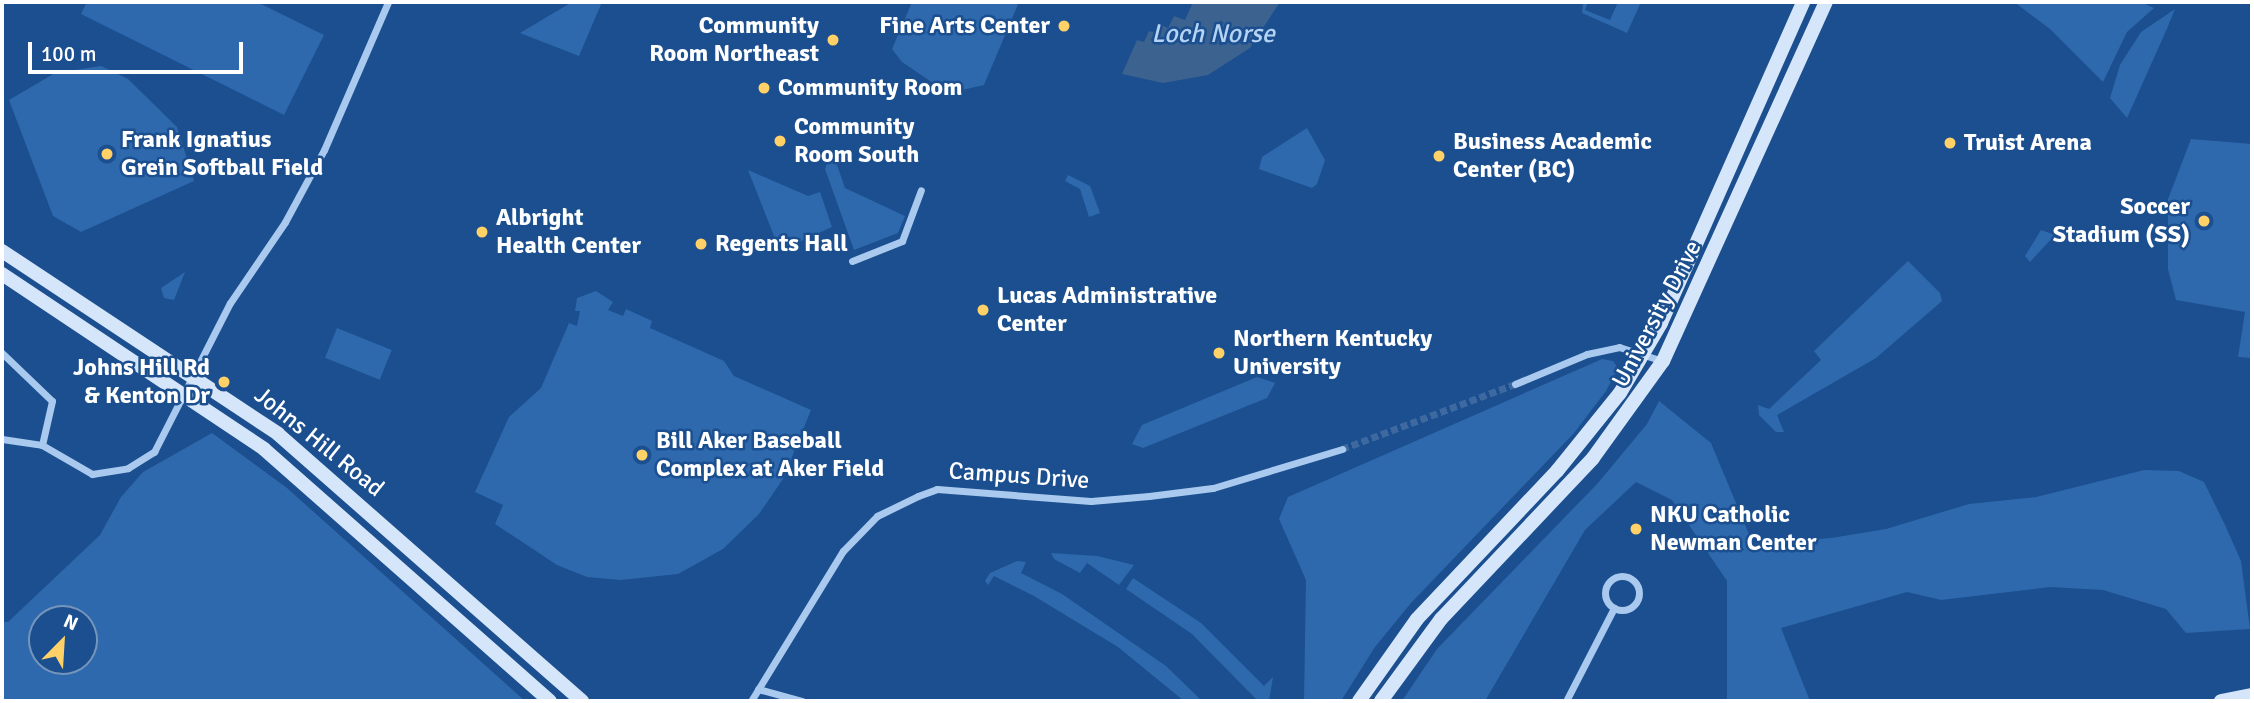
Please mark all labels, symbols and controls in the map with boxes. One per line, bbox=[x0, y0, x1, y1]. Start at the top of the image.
place label: Community Room Northeast bbox=[649, 12, 819, 68]
place label: Fine Arts Center bbox=[879, 12, 1050, 40]
marker: Fine Arts Center bbox=[1056, 18, 1072, 34]
water label: Loch Norse bbox=[1151, 19, 1275, 51]
scale bar bbox=[32, 28, 247, 72]
marker: Community Room Northeast bbox=[825, 32, 841, 48]
text: 100 m bbox=[41, 41, 96, 67]
place label: Community Room bbox=[778, 74, 962, 102]
marker: Community Room bbox=[756, 80, 772, 96]
place label: Community Room South bbox=[794, 113, 919, 169]
place label: Frank Ignatius Grein Softball Field bbox=[121, 126, 323, 182]
place label: Business Academic Center (BC) bbox=[1453, 128, 1652, 184]
place label: Truist Arena bbox=[1964, 129, 2092, 157]
marker: Community Room South bbox=[772, 133, 788, 149]
marker: Truist Arena bbox=[1942, 135, 1958, 151]
marker: Frank Ignatius Grein Softball Field bbox=[99, 146, 115, 162]
marker: Business Academic Center (BC) bbox=[1431, 148, 1447, 164]
place label: Soccer Stadium (SS) bbox=[2053, 193, 2190, 249]
place label: Albright Health Center bbox=[496, 204, 641, 260]
marker: Soccer Stadium (SS) bbox=[2196, 213, 2212, 229]
marker: Albright Health Center bbox=[474, 224, 490, 240]
place label: Regents Hall bbox=[715, 230, 848, 258]
marker: Regents Hall bbox=[693, 236, 709, 252]
street label: University Drive bbox=[1606, 236, 1708, 392]
place label: Lucas Administrative Center bbox=[997, 282, 1217, 338]
marker: Lucas Administrative Center bbox=[975, 302, 991, 318]
place label: Northern Kentucky University bbox=[1233, 325, 1432, 381]
marker: Northern Kentucky University bbox=[1211, 345, 1227, 361]
place label: Johns Hill Rd & Kenton Dr bbox=[73, 354, 210, 410]
marker: Johns Hill Rd & Kenton Dr bbox=[216, 374, 232, 390]
street label: Johns Hill Road bbox=[248, 381, 390, 503]
place label: Bill Aker Baseball Complex at Aker Field bbox=[656, 427, 884, 483]
marker: Bill Aker Baseball Complex at Aker Field bbox=[634, 447, 650, 463]
street label: Campus Drive bbox=[948, 457, 1090, 495]
place label: NKU Catholic Newman Center bbox=[1650, 501, 1817, 557]
marker: NKU Catholic Newman Center bbox=[1628, 521, 1644, 537]
north arrow bbox=[28, 605, 98, 675]
text: N bbox=[60, 609, 82, 636]

